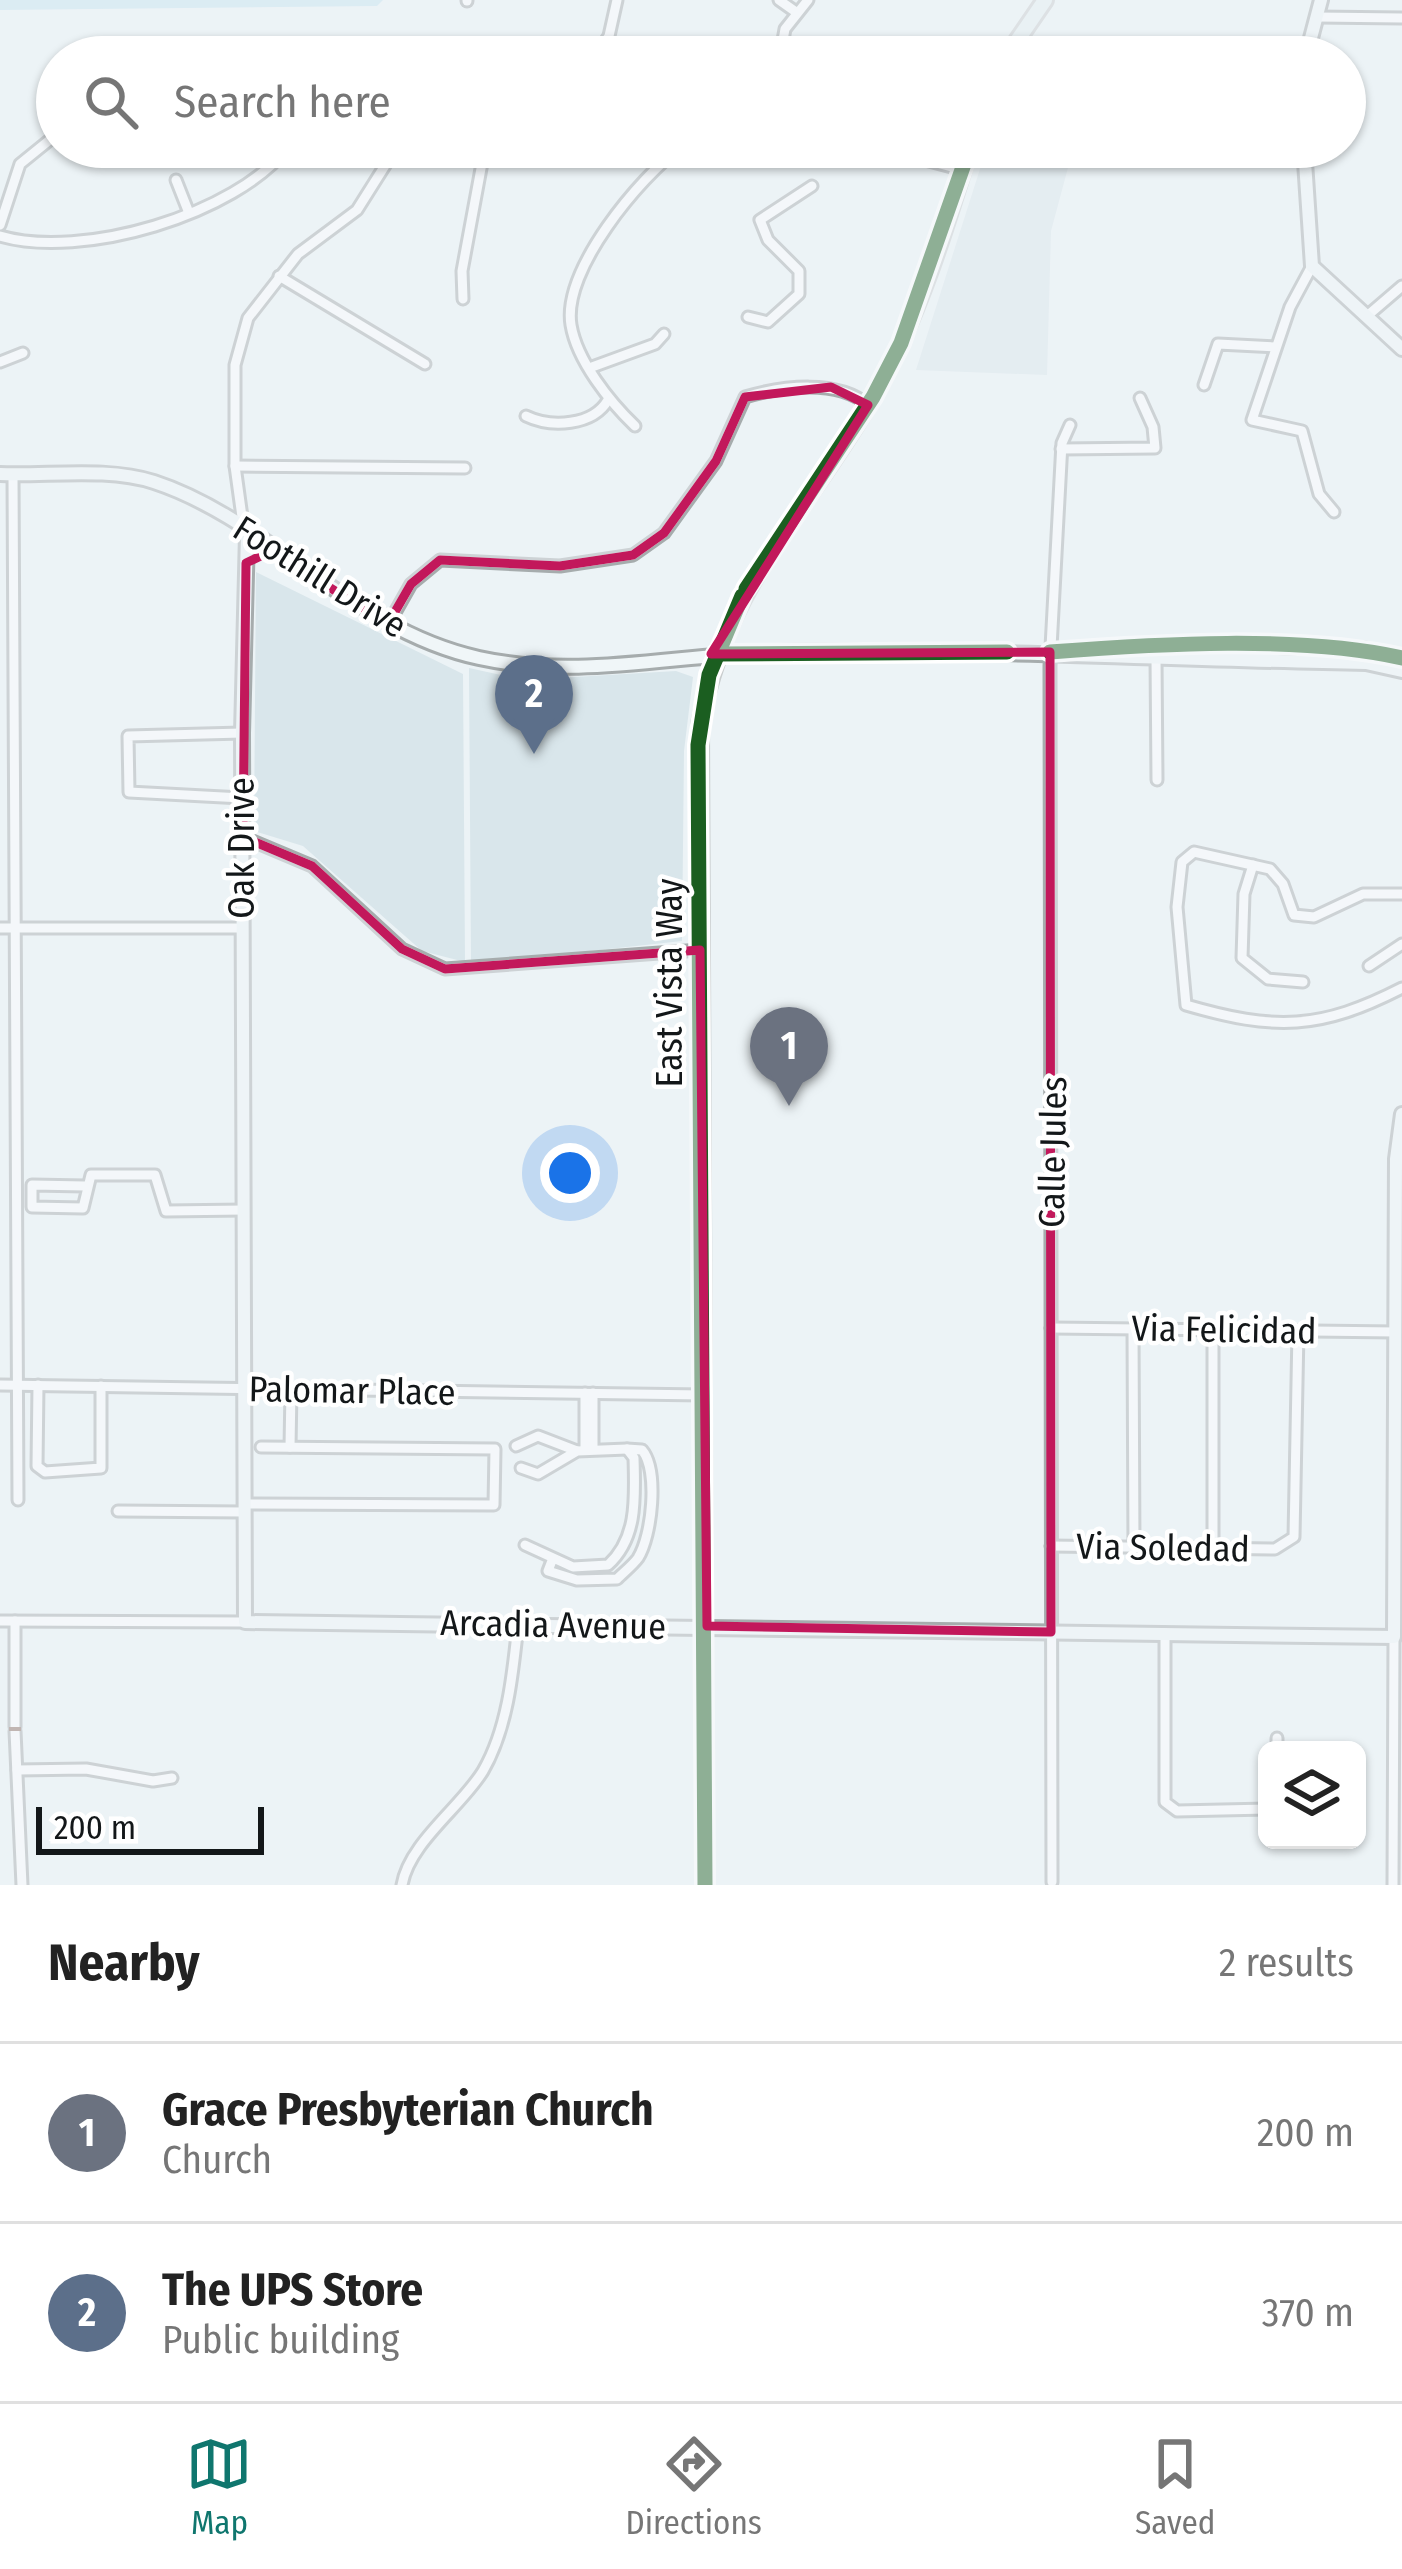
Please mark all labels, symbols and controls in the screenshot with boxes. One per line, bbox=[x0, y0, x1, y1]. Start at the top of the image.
search box bbox=[36, 36, 1366, 168]
icon: search bbox=[78, 69, 144, 135]
text: Search here bbox=[174, 75, 391, 129]
street label: Foothill Drive bbox=[225, 506, 415, 648]
pin: 2 bbox=[495, 655, 573, 754]
street label: Oak Drive bbox=[220, 777, 264, 919]
street label: East Vista Way bbox=[648, 879, 692, 1087]
pin: 1 bbox=[750, 1007, 828, 1106]
street label: Calle Jules bbox=[1030, 1076, 1076, 1228]
your location bbox=[540, 1143, 600, 1203]
street label: Via Felicidad bbox=[1131, 1306, 1317, 1354]
street label: Palomar Place bbox=[248, 1367, 456, 1415]
street label: Via Soledad bbox=[1076, 1524, 1250, 1572]
street label: Arcadia Avenue bbox=[440, 1601, 666, 1649]
map controls bbox=[1258, 1741, 1366, 1849]
button: layers bbox=[1258, 1741, 1366, 1849]
scale bar bbox=[36, 1801, 264, 1854]
text: 200 m bbox=[54, 1808, 136, 1848]
text: Nearby bbox=[48, 1932, 200, 1994]
text: 2 results bbox=[1219, 1940, 1354, 1986]
text: Grace Presbyterian Church bbox=[162, 2083, 654, 2137]
text: 1 bbox=[79, 2110, 95, 2156]
text: 200 m bbox=[1257, 2110, 1354, 2156]
text: Church bbox=[162, 2137, 272, 2183]
text: The UPS Store bbox=[162, 2263, 423, 2317]
text: 2 bbox=[78, 2290, 96, 2336]
text: 370 m bbox=[1262, 2290, 1354, 2336]
text: Public building bbox=[162, 2317, 399, 2363]
tab: Map bbox=[186, 2431, 252, 2543]
tab: Directions bbox=[625, 2431, 762, 2543]
tab: Saved bbox=[1135, 2431, 1215, 2543]

